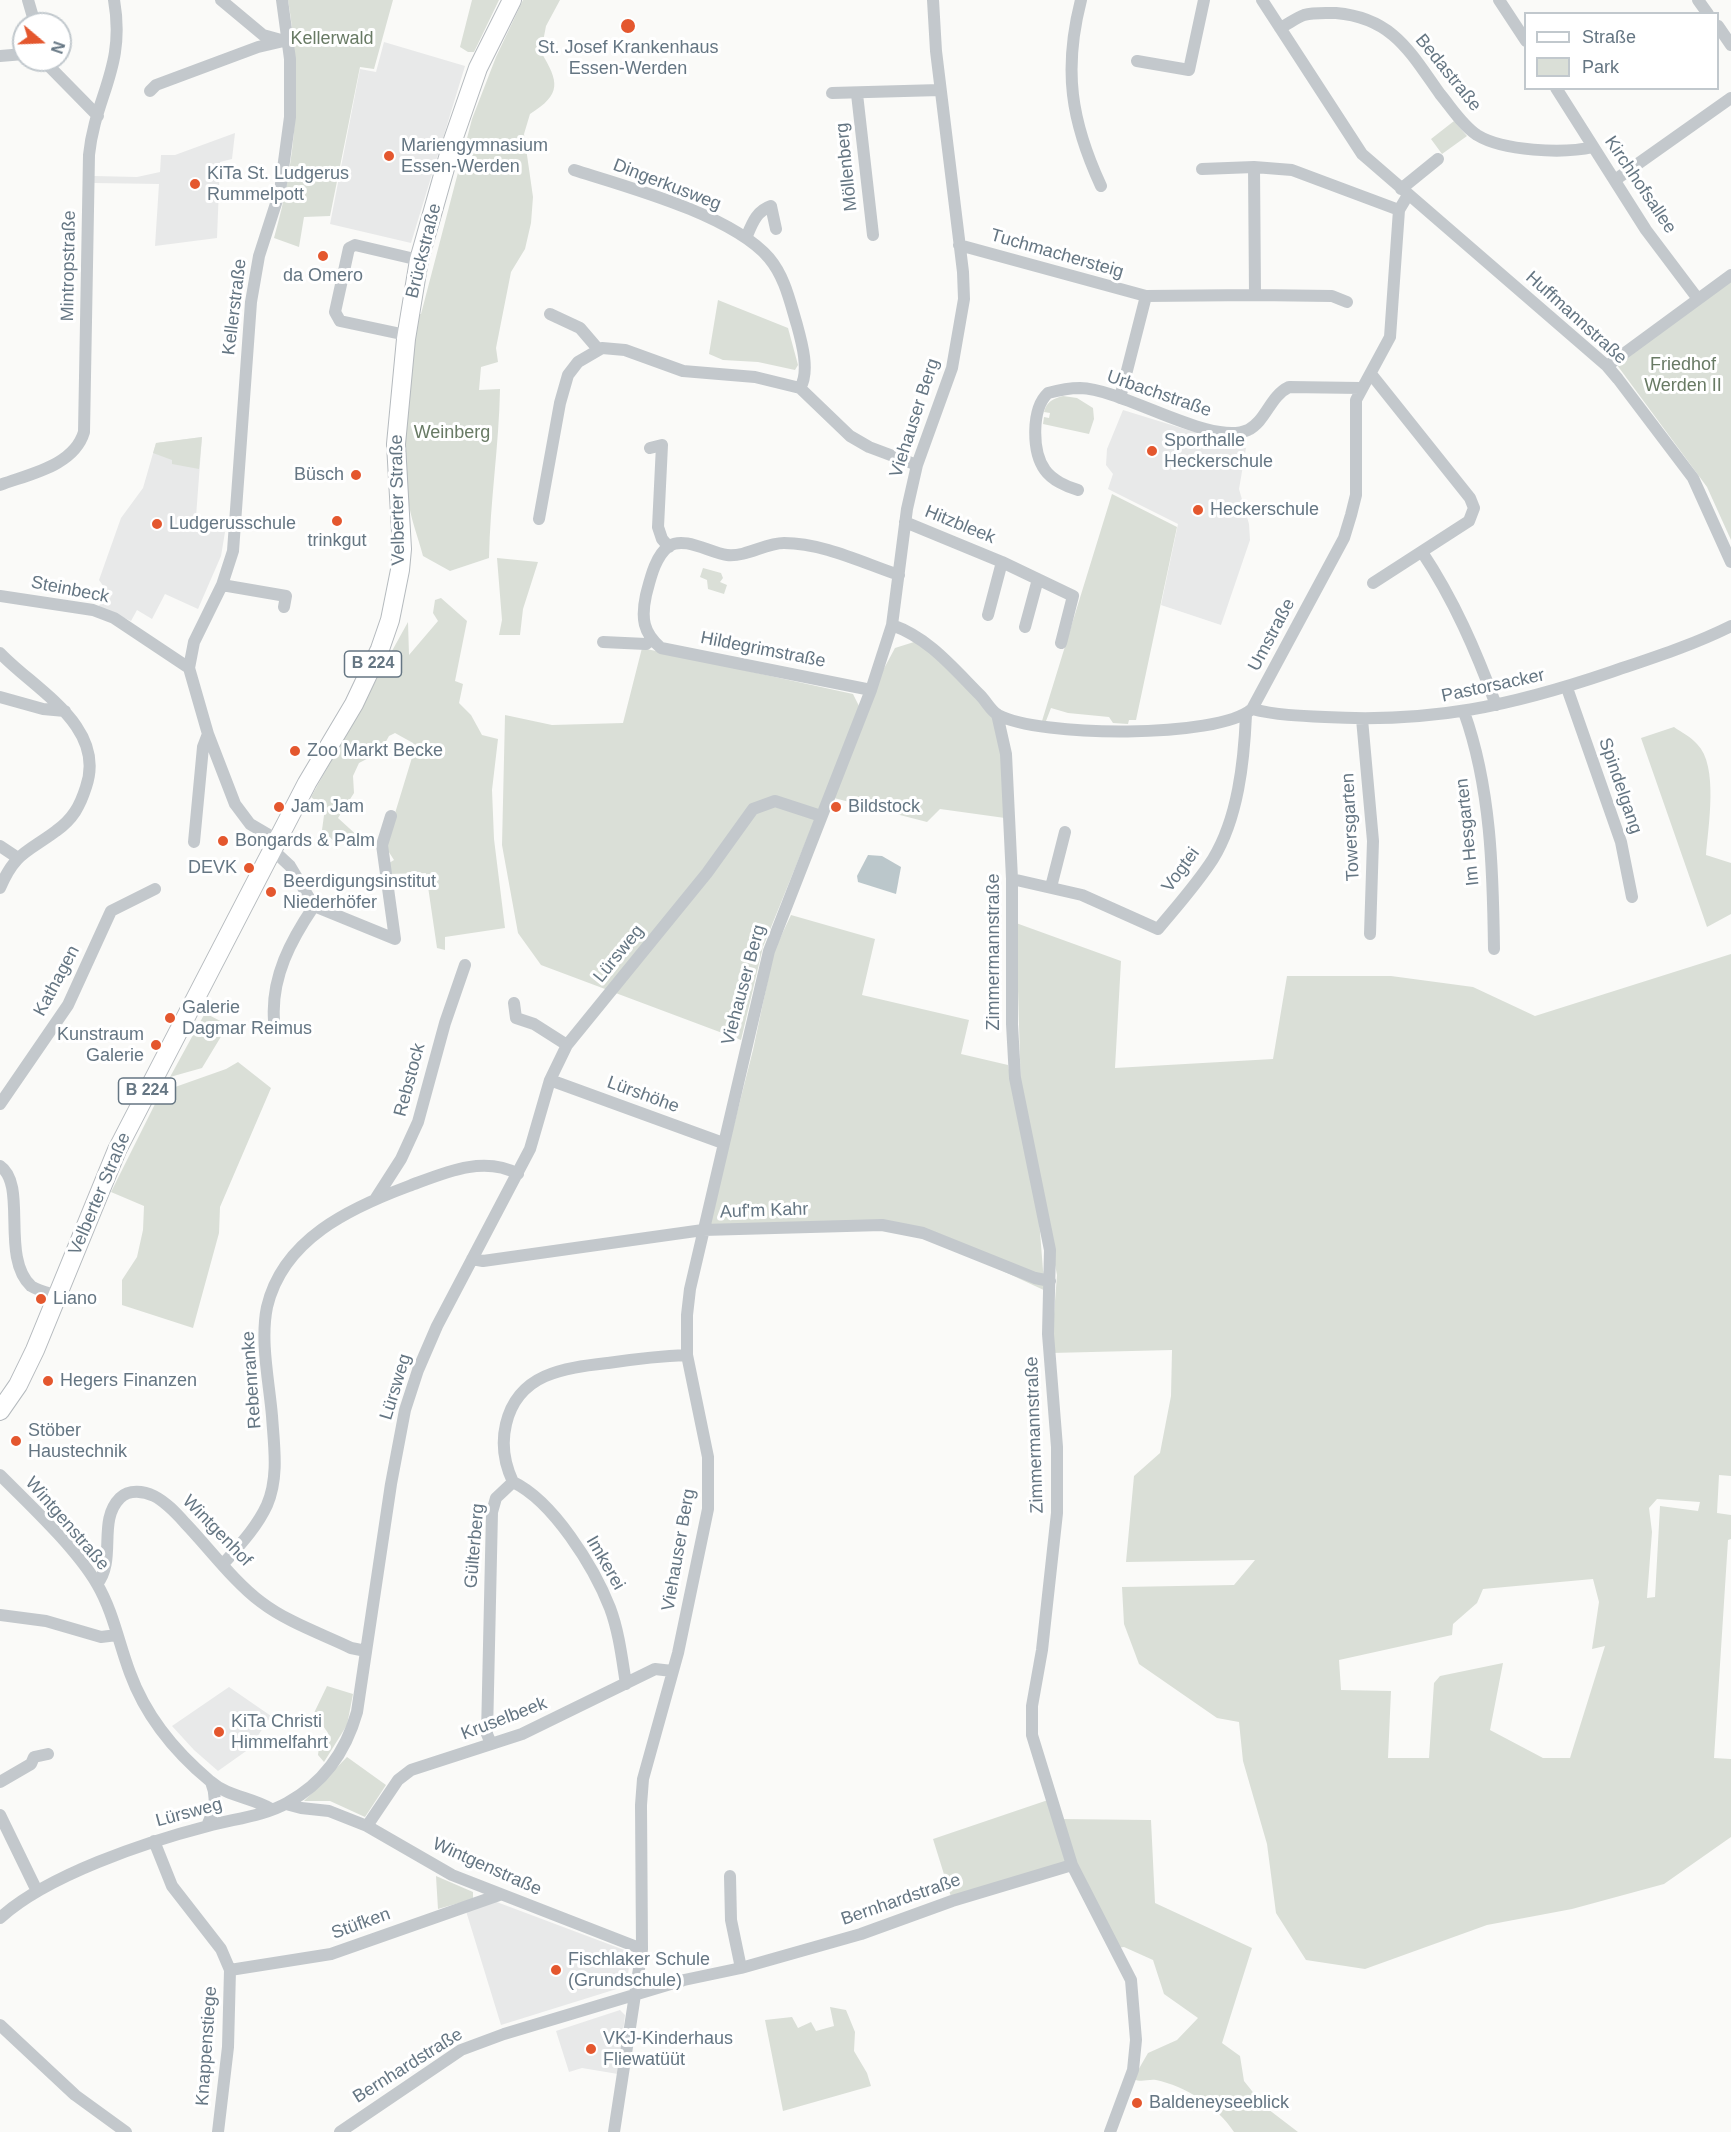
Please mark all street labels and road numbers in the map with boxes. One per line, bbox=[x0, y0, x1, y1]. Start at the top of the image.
street label: Bedastraße bbox=[1410, 30, 1486, 116]
street label: Möllenberg bbox=[832, 122, 862, 212]
street label: Kirchhofsallee bbox=[1599, 132, 1681, 238]
street label: Dingerkusweg bbox=[610, 154, 724, 216]
street label: Brückstraße bbox=[402, 201, 446, 301]
street label: Mintropstraße bbox=[57, 210, 81, 322]
street label: Tuchmachersteig bbox=[988, 225, 1126, 283]
street label: Kellerstraße bbox=[218, 258, 252, 356]
street label: Huffmannstraße bbox=[1521, 267, 1631, 369]
street label: Viehauser Berg bbox=[886, 356, 944, 480]
street label: Urbachstraße bbox=[1104, 366, 1214, 422]
street label: Velberter Straße bbox=[386, 434, 410, 566]
street label: Hitzbleek bbox=[922, 501, 998, 549]
street label: Steinbeck bbox=[29, 572, 111, 608]
street label: Umstraße bbox=[1244, 595, 1300, 675]
street label: Hildegrimstraße bbox=[699, 627, 827, 673]
road number: B 224 bbox=[344, 651, 401, 677]
street label: Pastorsacker bbox=[1439, 665, 1547, 707]
street label: Spindelgang bbox=[1593, 735, 1647, 837]
street label: Towersgarten bbox=[1337, 772, 1365, 882]
street label: Im Hesgarten bbox=[1452, 777, 1484, 887]
street label: Vogtei bbox=[1158, 843, 1204, 897]
street label: Zimmermannstraße bbox=[983, 873, 1005, 1031]
street label: Lürsweg bbox=[589, 921, 649, 987]
street label: Viehauser Berg bbox=[718, 922, 770, 1048]
street label: Kathagen bbox=[29, 942, 85, 1020]
street label: Rebstock bbox=[390, 1041, 430, 1119]
street label: Lürshöhe bbox=[604, 1072, 682, 1118]
road number: B 224 bbox=[118, 1078, 176, 1104]
street label: Velberter Straße bbox=[64, 1129, 136, 1259]
street label: Auf'm Kahr bbox=[719, 1199, 809, 1223]
street label: Rebenranke bbox=[238, 1330, 266, 1430]
street label: Lürsweg bbox=[376, 1351, 416, 1423]
street label: Zimmermannstraße bbox=[1021, 1356, 1049, 1514]
street label: Wintgenstraße bbox=[20, 1473, 114, 1575]
street label: Viehauser Berg bbox=[658, 1487, 700, 1613]
street label: Wintgenhof bbox=[178, 1491, 256, 1571]
street label: Gülterberg bbox=[461, 1503, 489, 1589]
street label: Imkerei bbox=[581, 1532, 629, 1594]
street label: Kruselbeek bbox=[458, 1693, 550, 1745]
street label: Lürsweg bbox=[153, 1794, 225, 1832]
street label: Wintgenstraße bbox=[429, 1833, 545, 1901]
street label: Bernhardstraße bbox=[838, 1869, 964, 1931]
street label: Stüfken bbox=[329, 1903, 393, 1945]
street label: Knappenstiege bbox=[192, 1985, 222, 2107]
street label: Bernhardstraße bbox=[349, 2024, 467, 2108]

